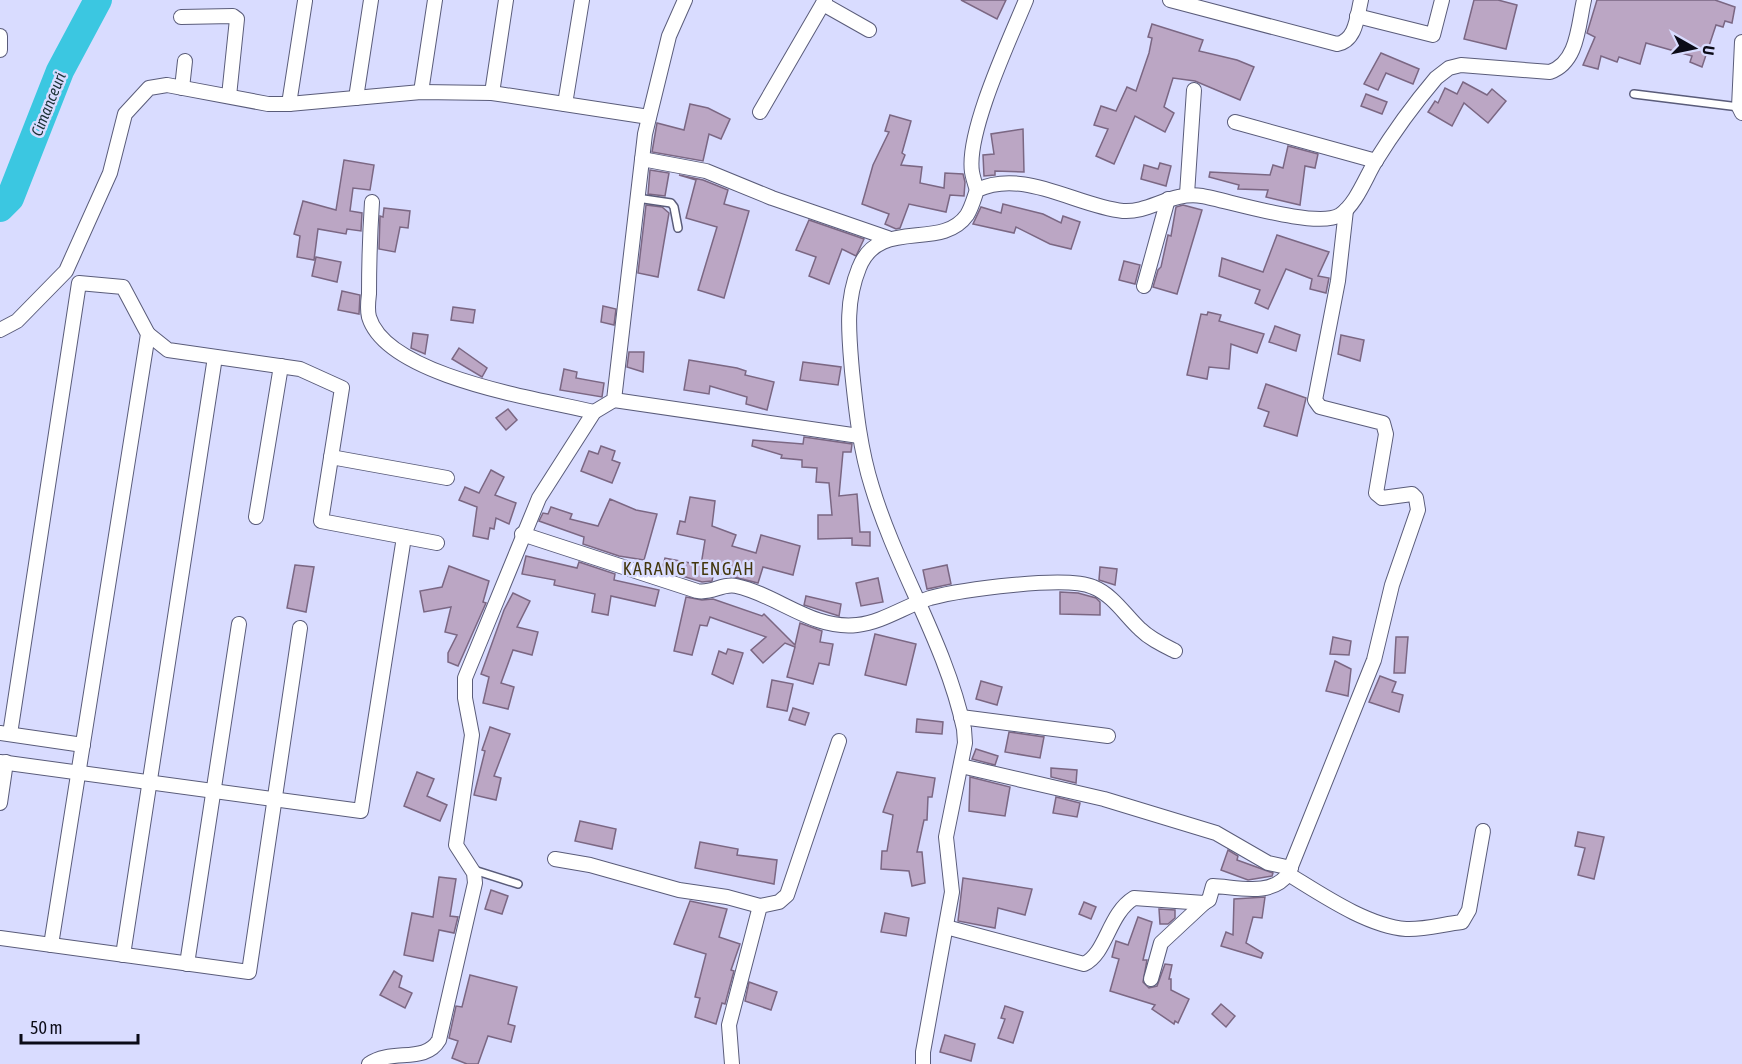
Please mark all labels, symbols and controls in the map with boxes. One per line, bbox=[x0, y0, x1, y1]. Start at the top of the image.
north arrow bbox=[1664, 18, 1724, 78]
text: U bbox=[1699, 44, 1718, 56]
water label: Cimanceuri bbox=[27, 69, 69, 138]
district label: KARANG TENGAH bbox=[623, 558, 755, 579]
scale bar bbox=[21, 1007, 138, 1045]
text: 50 m bbox=[30, 1017, 62, 1038]

